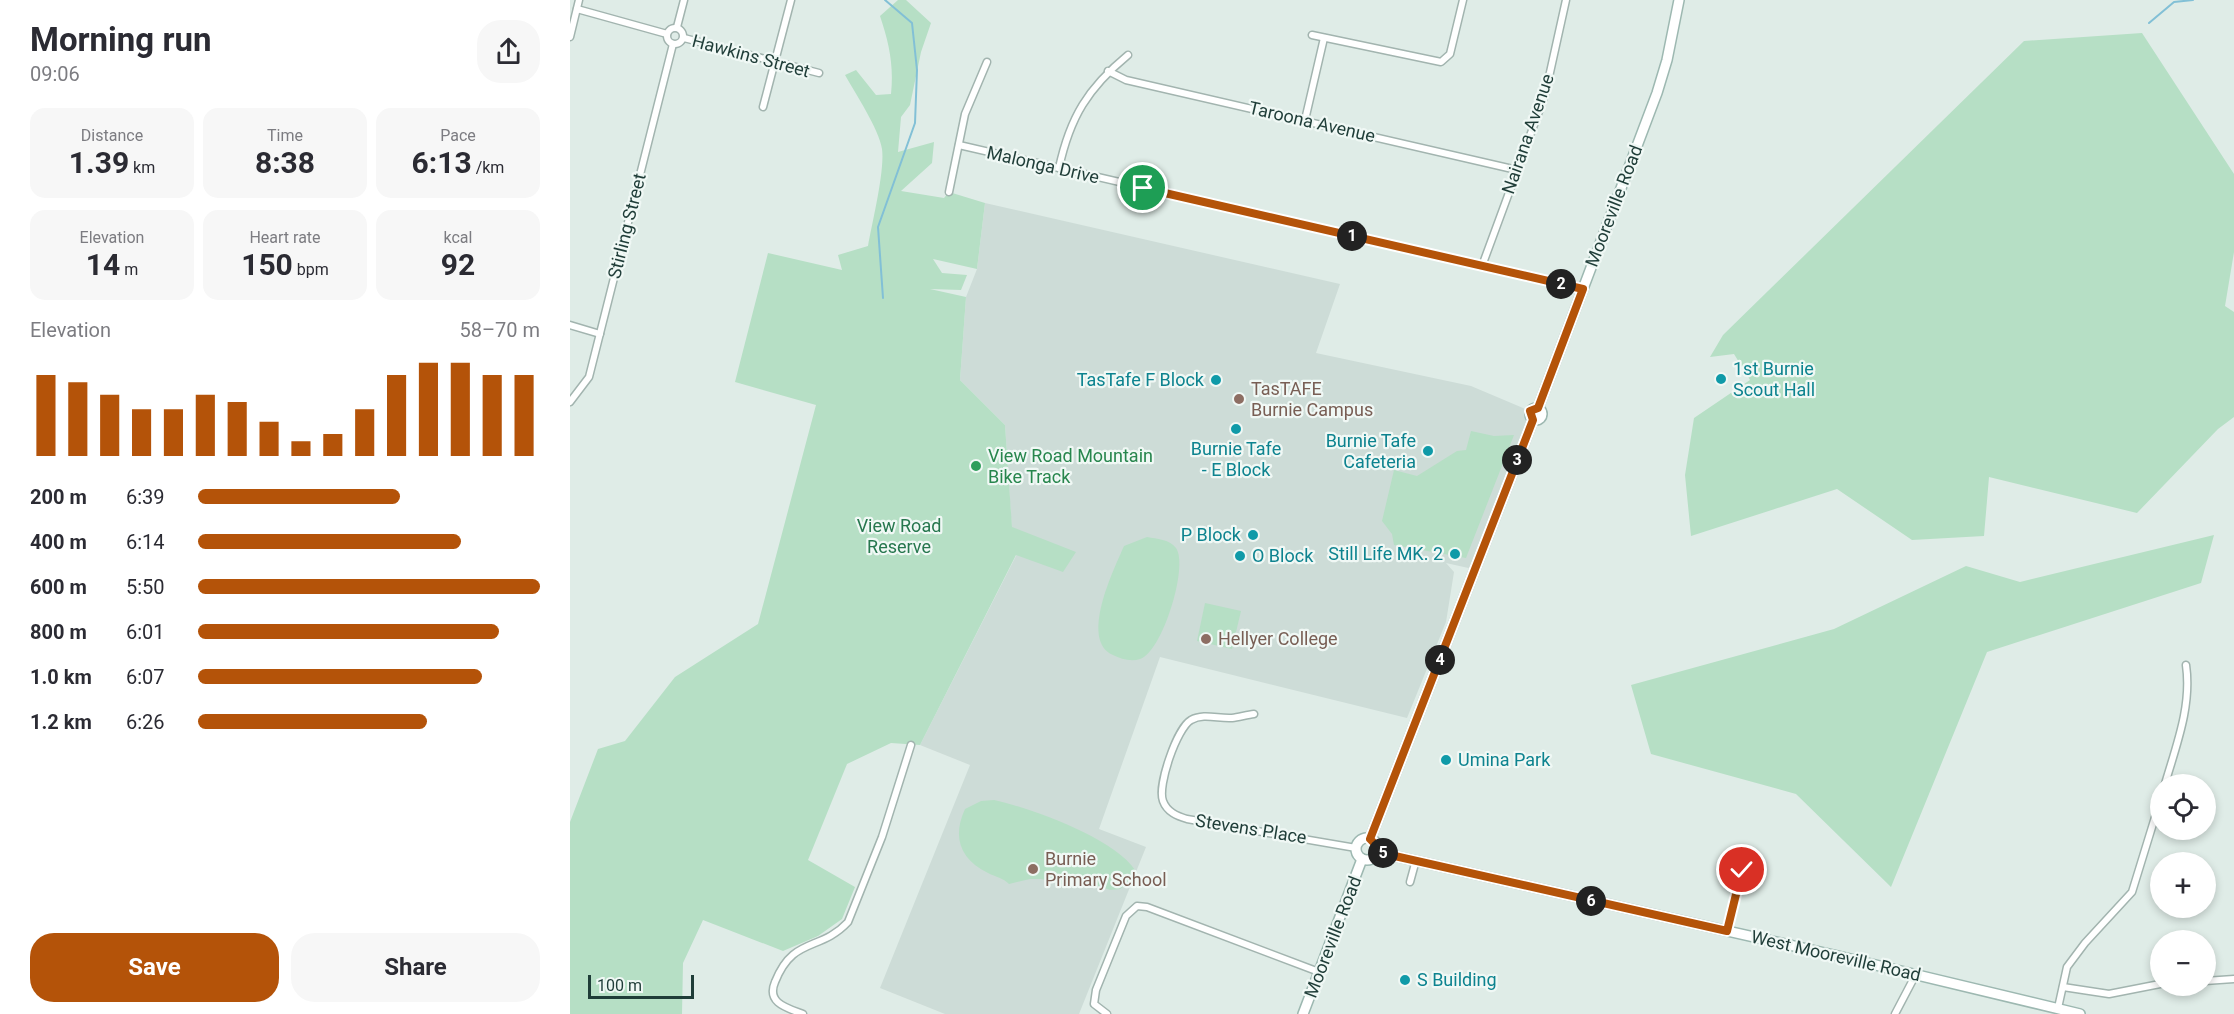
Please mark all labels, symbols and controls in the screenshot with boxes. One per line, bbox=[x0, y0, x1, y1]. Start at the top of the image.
text: Morning run bbox=[30, 20, 211, 59]
button: share bbox=[477, 20, 540, 83]
street label: Hawkins Street bbox=[690, 30, 812, 81]
text: 09:06 bbox=[30, 62, 80, 86]
street label: Nairana Avenue bbox=[1497, 71, 1558, 197]
street label: Taroona Avenue bbox=[1247, 97, 1377, 146]
text: Distance bbox=[81, 126, 143, 145]
text: Time bbox=[267, 126, 303, 145]
text: Pace bbox=[440, 126, 476, 145]
street label: Malonga Drive bbox=[985, 141, 1101, 188]
street label: Mooreville Road bbox=[1581, 142, 1646, 270]
text: 1.39 bbox=[69, 145, 129, 180]
text: 8:38 bbox=[255, 145, 315, 180]
text: 6:13 bbox=[412, 145, 472, 180]
text: km bbox=[129, 158, 155, 177]
text: /km bbox=[472, 158, 504, 177]
pin bbox=[1117, 162, 1168, 213]
street label: Stirling Street bbox=[603, 171, 650, 281]
icon: arrive bbox=[1126, 171, 1159, 204]
pin: 1 bbox=[1337, 221, 1367, 251]
text: 1 bbox=[1347, 226, 1357, 245]
text: Elevation bbox=[80, 228, 144, 247]
text: Heart rate bbox=[249, 228, 321, 247]
text: kcal bbox=[444, 228, 472, 247]
text: 14 bbox=[86, 247, 120, 282]
text: 150 bbox=[241, 247, 293, 282]
text: 92 bbox=[441, 247, 475, 282]
text: m bbox=[120, 260, 138, 279]
text: bpm bbox=[293, 260, 329, 279]
pin: 2 bbox=[1546, 269, 1576, 299]
text: 2 bbox=[1556, 274, 1566, 293]
text: Elevation bbox=[30, 318, 111, 342]
text: 58–70 m bbox=[459, 318, 540, 342]
place label: 1st Burnie Scout Hall bbox=[1733, 358, 1815, 400]
place label: TasTafe F Block bbox=[1077, 369, 1205, 390]
marker: 1st Burnie Scout Hall bbox=[1714, 372, 1728, 386]
marker: TasTafe F Block bbox=[1209, 373, 1223, 387]
place label: TasTAFE Burnie Campus bbox=[1251, 378, 1373, 420]
marker: TasTAFE Burnie Campus bbox=[1232, 392, 1246, 406]
marker: Burnie Tafe - E Block bbox=[1229, 422, 1243, 436]
place label: Burnie Tafe Cafeteria bbox=[1326, 430, 1416, 472]
place label: Burnie Tafe - E Block bbox=[1191, 438, 1281, 480]
marker: Burnie Tafe Cafeteria bbox=[1421, 444, 1435, 458]
place label: View Road Mountain Bike Track bbox=[988, 445, 1153, 487]
pin: 3 bbox=[1502, 445, 1532, 475]
text: 3 bbox=[1512, 450, 1522, 469]
marker: View Road Mountain Bike Track bbox=[969, 459, 983, 473]
text: 200 m bbox=[30, 485, 87, 509]
text: 6:39 bbox=[126, 485, 165, 509]
park label: View Road Reserve bbox=[857, 515, 941, 557]
place label: P Block bbox=[1181, 524, 1242, 545]
marker: P Block bbox=[1246, 528, 1260, 542]
text: 400 m bbox=[30, 530, 87, 554]
text: 6:14 bbox=[126, 530, 165, 554]
place label: Still Life MK. 2 bbox=[1328, 543, 1443, 564]
place label: O Block bbox=[1252, 545, 1314, 566]
marker: Still Life MK. 2 bbox=[1448, 547, 1462, 561]
marker: O Block bbox=[1233, 549, 1247, 563]
text: 600 m bbox=[30, 575, 87, 599]
text: 5:50 bbox=[126, 575, 165, 599]
text: 800 m bbox=[30, 620, 87, 644]
text: 6:01 bbox=[126, 620, 165, 644]
place label: Hellyer College bbox=[1218, 628, 1338, 649]
marker: Hellyer College bbox=[1199, 632, 1213, 646]
pin: 4 bbox=[1425, 645, 1455, 675]
text: 4 bbox=[1435, 650, 1445, 669]
text: 1.0 km bbox=[30, 665, 92, 689]
text: 6:07 bbox=[126, 665, 165, 689]
text: 1.2 km bbox=[30, 710, 92, 734]
text: 6:26 bbox=[126, 710, 165, 734]
place label: Umina Park bbox=[1458, 749, 1551, 770]
marker: Umina Park bbox=[1439, 753, 1453, 767]
map controls bbox=[2150, 774, 2216, 996]
button: locate bbox=[2150, 774, 2216, 840]
street label: Stevens Place bbox=[1194, 809, 1308, 848]
pin: 5 bbox=[1368, 838, 1398, 868]
text: 5 bbox=[1378, 843, 1388, 862]
pin bbox=[1716, 844, 1767, 895]
place label: Burnie Primary School bbox=[1045, 848, 1167, 890]
button: + bbox=[2150, 852, 2216, 918]
icon: check bbox=[1725, 853, 1758, 886]
marker: Burnie Primary School bbox=[1026, 862, 1040, 876]
street label: Mooreville Road bbox=[1300, 873, 1365, 1001]
pin: 6 bbox=[1576, 886, 1606, 916]
text: 6 bbox=[1586, 891, 1596, 910]
street label: West Mooreville Road bbox=[1749, 926, 1923, 985]
button: − bbox=[2150, 930, 2216, 996]
button: Save bbox=[30, 933, 279, 1002]
button: Share bbox=[291, 933, 540, 1002]
place label: S Building bbox=[1417, 969, 1497, 990]
scale bar bbox=[588, 972, 694, 1000]
marker: S Building bbox=[1398, 973, 1412, 987]
text: 100 m bbox=[597, 976, 642, 995]

